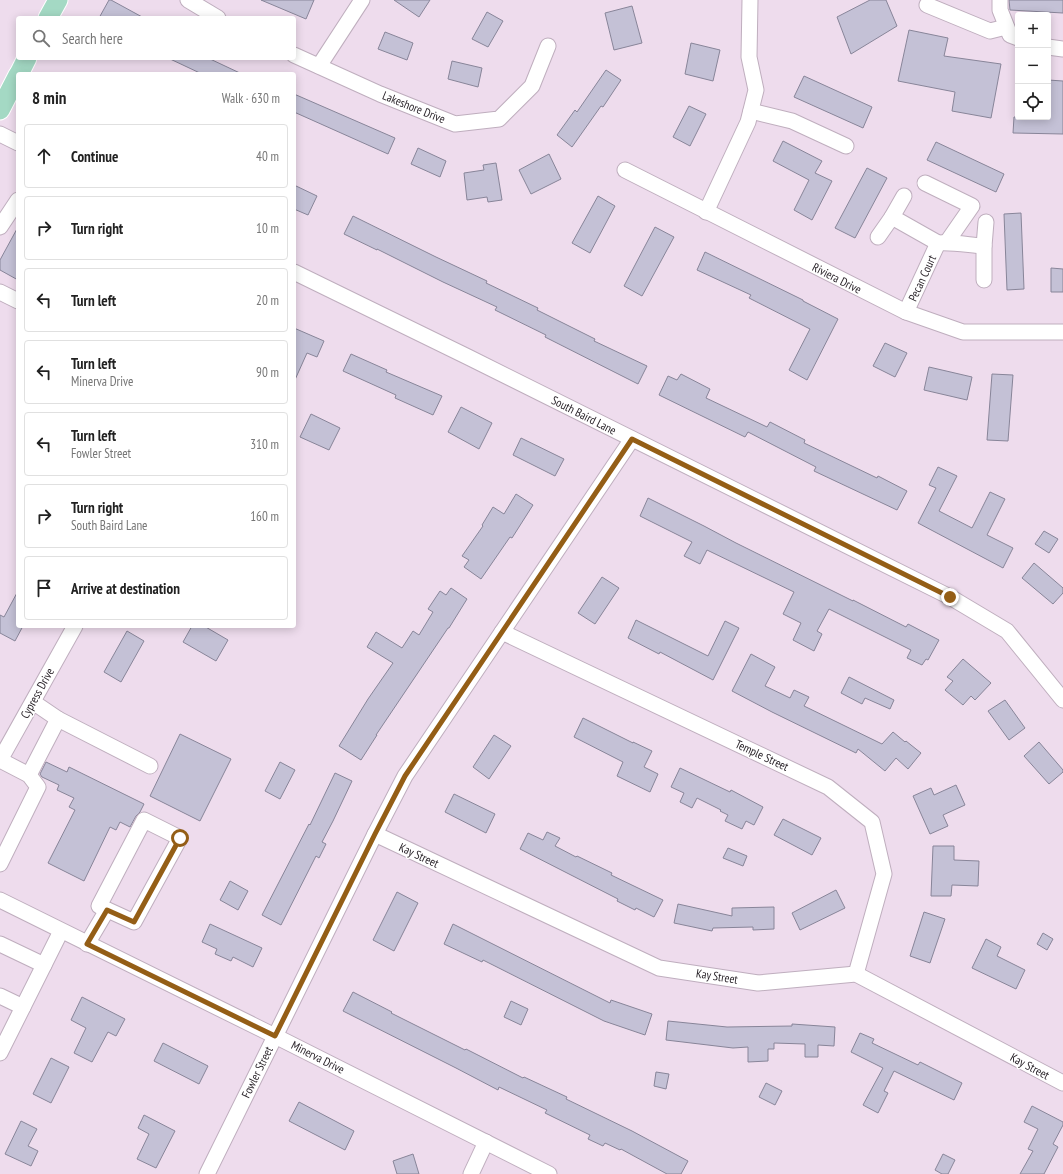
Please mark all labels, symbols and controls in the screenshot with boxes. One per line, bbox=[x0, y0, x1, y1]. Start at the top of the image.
map controls bbox=[1015, 12, 1051, 120]
button: + bbox=[1015, 12, 1051, 48]
search box bbox=[16, 16, 296, 60]
icon: search bbox=[30, 27, 52, 49]
text: Search here bbox=[62, 29, 123, 48]
button: − bbox=[1015, 48, 1051, 84]
button: locate bbox=[1015, 84, 1051, 120]
text: 8 min bbox=[32, 87, 66, 109]
street label: Lakeshore Drive bbox=[380, 88, 448, 126]
text: Walk · 630 m bbox=[222, 90, 280, 107]
icon: ahead bbox=[33, 145, 55, 167]
text: Continue bbox=[71, 147, 118, 166]
text: 40 m bbox=[256, 148, 279, 165]
icon: right bbox=[33, 217, 55, 239]
text: Turn right bbox=[71, 219, 123, 238]
text: 10 m bbox=[256, 220, 279, 237]
street label: Pecan Court bbox=[905, 252, 939, 303]
street label: Riviera Drive bbox=[810, 259, 864, 297]
icon: left bbox=[33, 289, 55, 311]
text: Turn left bbox=[71, 291, 116, 310]
text: 20 m bbox=[256, 292, 279, 309]
text: Turn left bbox=[71, 354, 116, 373]
icon: left bbox=[33, 361, 55, 383]
text: 90 m bbox=[256, 364, 279, 381]
text: Minerva Drive bbox=[71, 373, 133, 390]
street label: South Baird Lane bbox=[549, 392, 619, 438]
text: Turn left bbox=[71, 426, 116, 445]
icon: left bbox=[33, 433, 55, 455]
text: 310 m bbox=[250, 436, 279, 453]
text: Fowler Street bbox=[71, 445, 131, 462]
text: Turn right bbox=[71, 498, 123, 517]
icon: right bbox=[33, 505, 55, 527]
text: 160 m bbox=[250, 508, 279, 525]
text: South Baird Lane bbox=[71, 517, 147, 534]
icon: arrive bbox=[33, 577, 55, 599]
text: Arrive at destination bbox=[71, 579, 180, 598]
route end bbox=[941, 588, 959, 606]
street label: Cypress Drive bbox=[17, 665, 57, 721]
street label: Temple Street bbox=[733, 736, 792, 774]
route start bbox=[171, 829, 189, 847]
street label: Kay Street bbox=[397, 839, 442, 871]
street label: Kay Street bbox=[695, 965, 740, 987]
street label: Minerva Drive bbox=[289, 1037, 347, 1077]
street label: Fowler Street bbox=[238, 1043, 276, 1100]
street label: Kay Street bbox=[1008, 1050, 1053, 1083]

